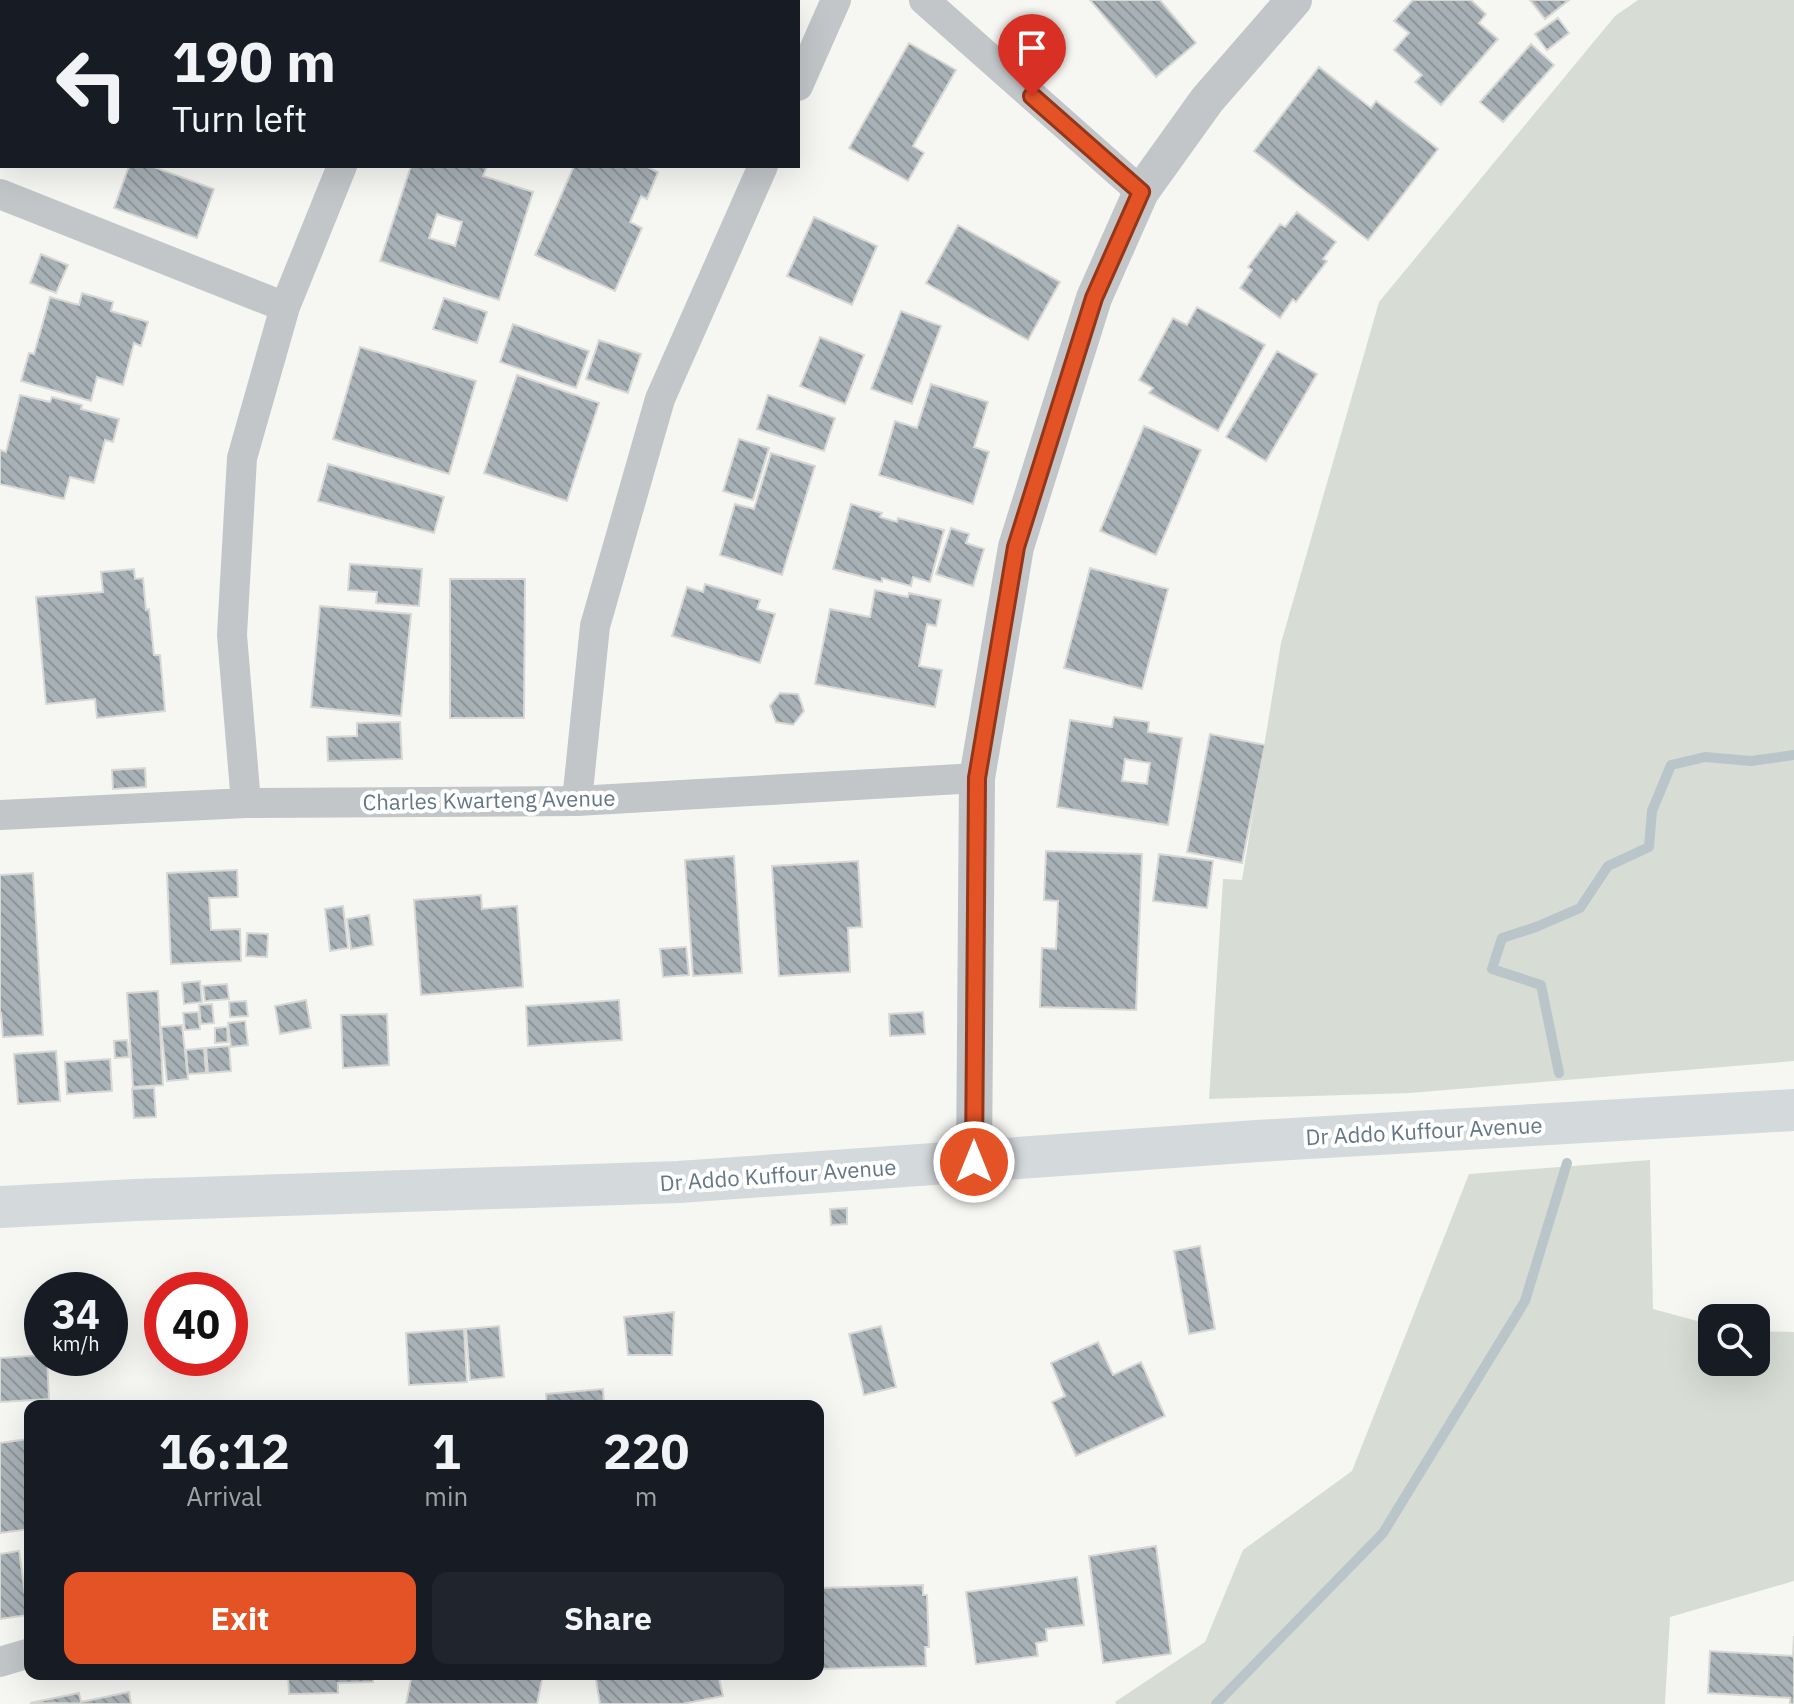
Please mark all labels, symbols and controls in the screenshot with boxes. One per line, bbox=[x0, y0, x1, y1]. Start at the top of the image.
pin bbox=[998, 14.0, 1066, 96]
text: 190 m bbox=[172, 25, 336, 97]
icon: arrive bbox=[1010, 26, 1054, 70]
icon: left bbox=[40, 32, 144, 136]
text: Turn left bbox=[172, 95, 307, 142]
street label: Charles Kwarteng Avenue bbox=[362, 783, 616, 816]
street label: Dr Addo Kuffour Avenue bbox=[1305, 1110, 1543, 1151]
position arrow bbox=[932, 1120, 1016, 1204]
street label: Dr Addo Kuffour Avenue bbox=[659, 1152, 897, 1197]
speed limit sign: 40 bbox=[144, 1272, 248, 1376]
text: 34 bbox=[52, 1288, 100, 1340]
map controls bbox=[1698, 1304, 1770, 1376]
button: search bbox=[1698, 1304, 1770, 1376]
text: km/h bbox=[52, 1330, 100, 1357]
text: 16:12 bbox=[159, 1420, 290, 1482]
text: 1 bbox=[432, 1420, 461, 1482]
text: 220 bbox=[603, 1420, 689, 1482]
text: Arrival bbox=[186, 1479, 262, 1513]
text: min bbox=[424, 1479, 468, 1513]
text: m bbox=[635, 1479, 657, 1513]
button: Exit bbox=[64, 1572, 416, 1664]
button: Share bbox=[432, 1572, 784, 1664]

